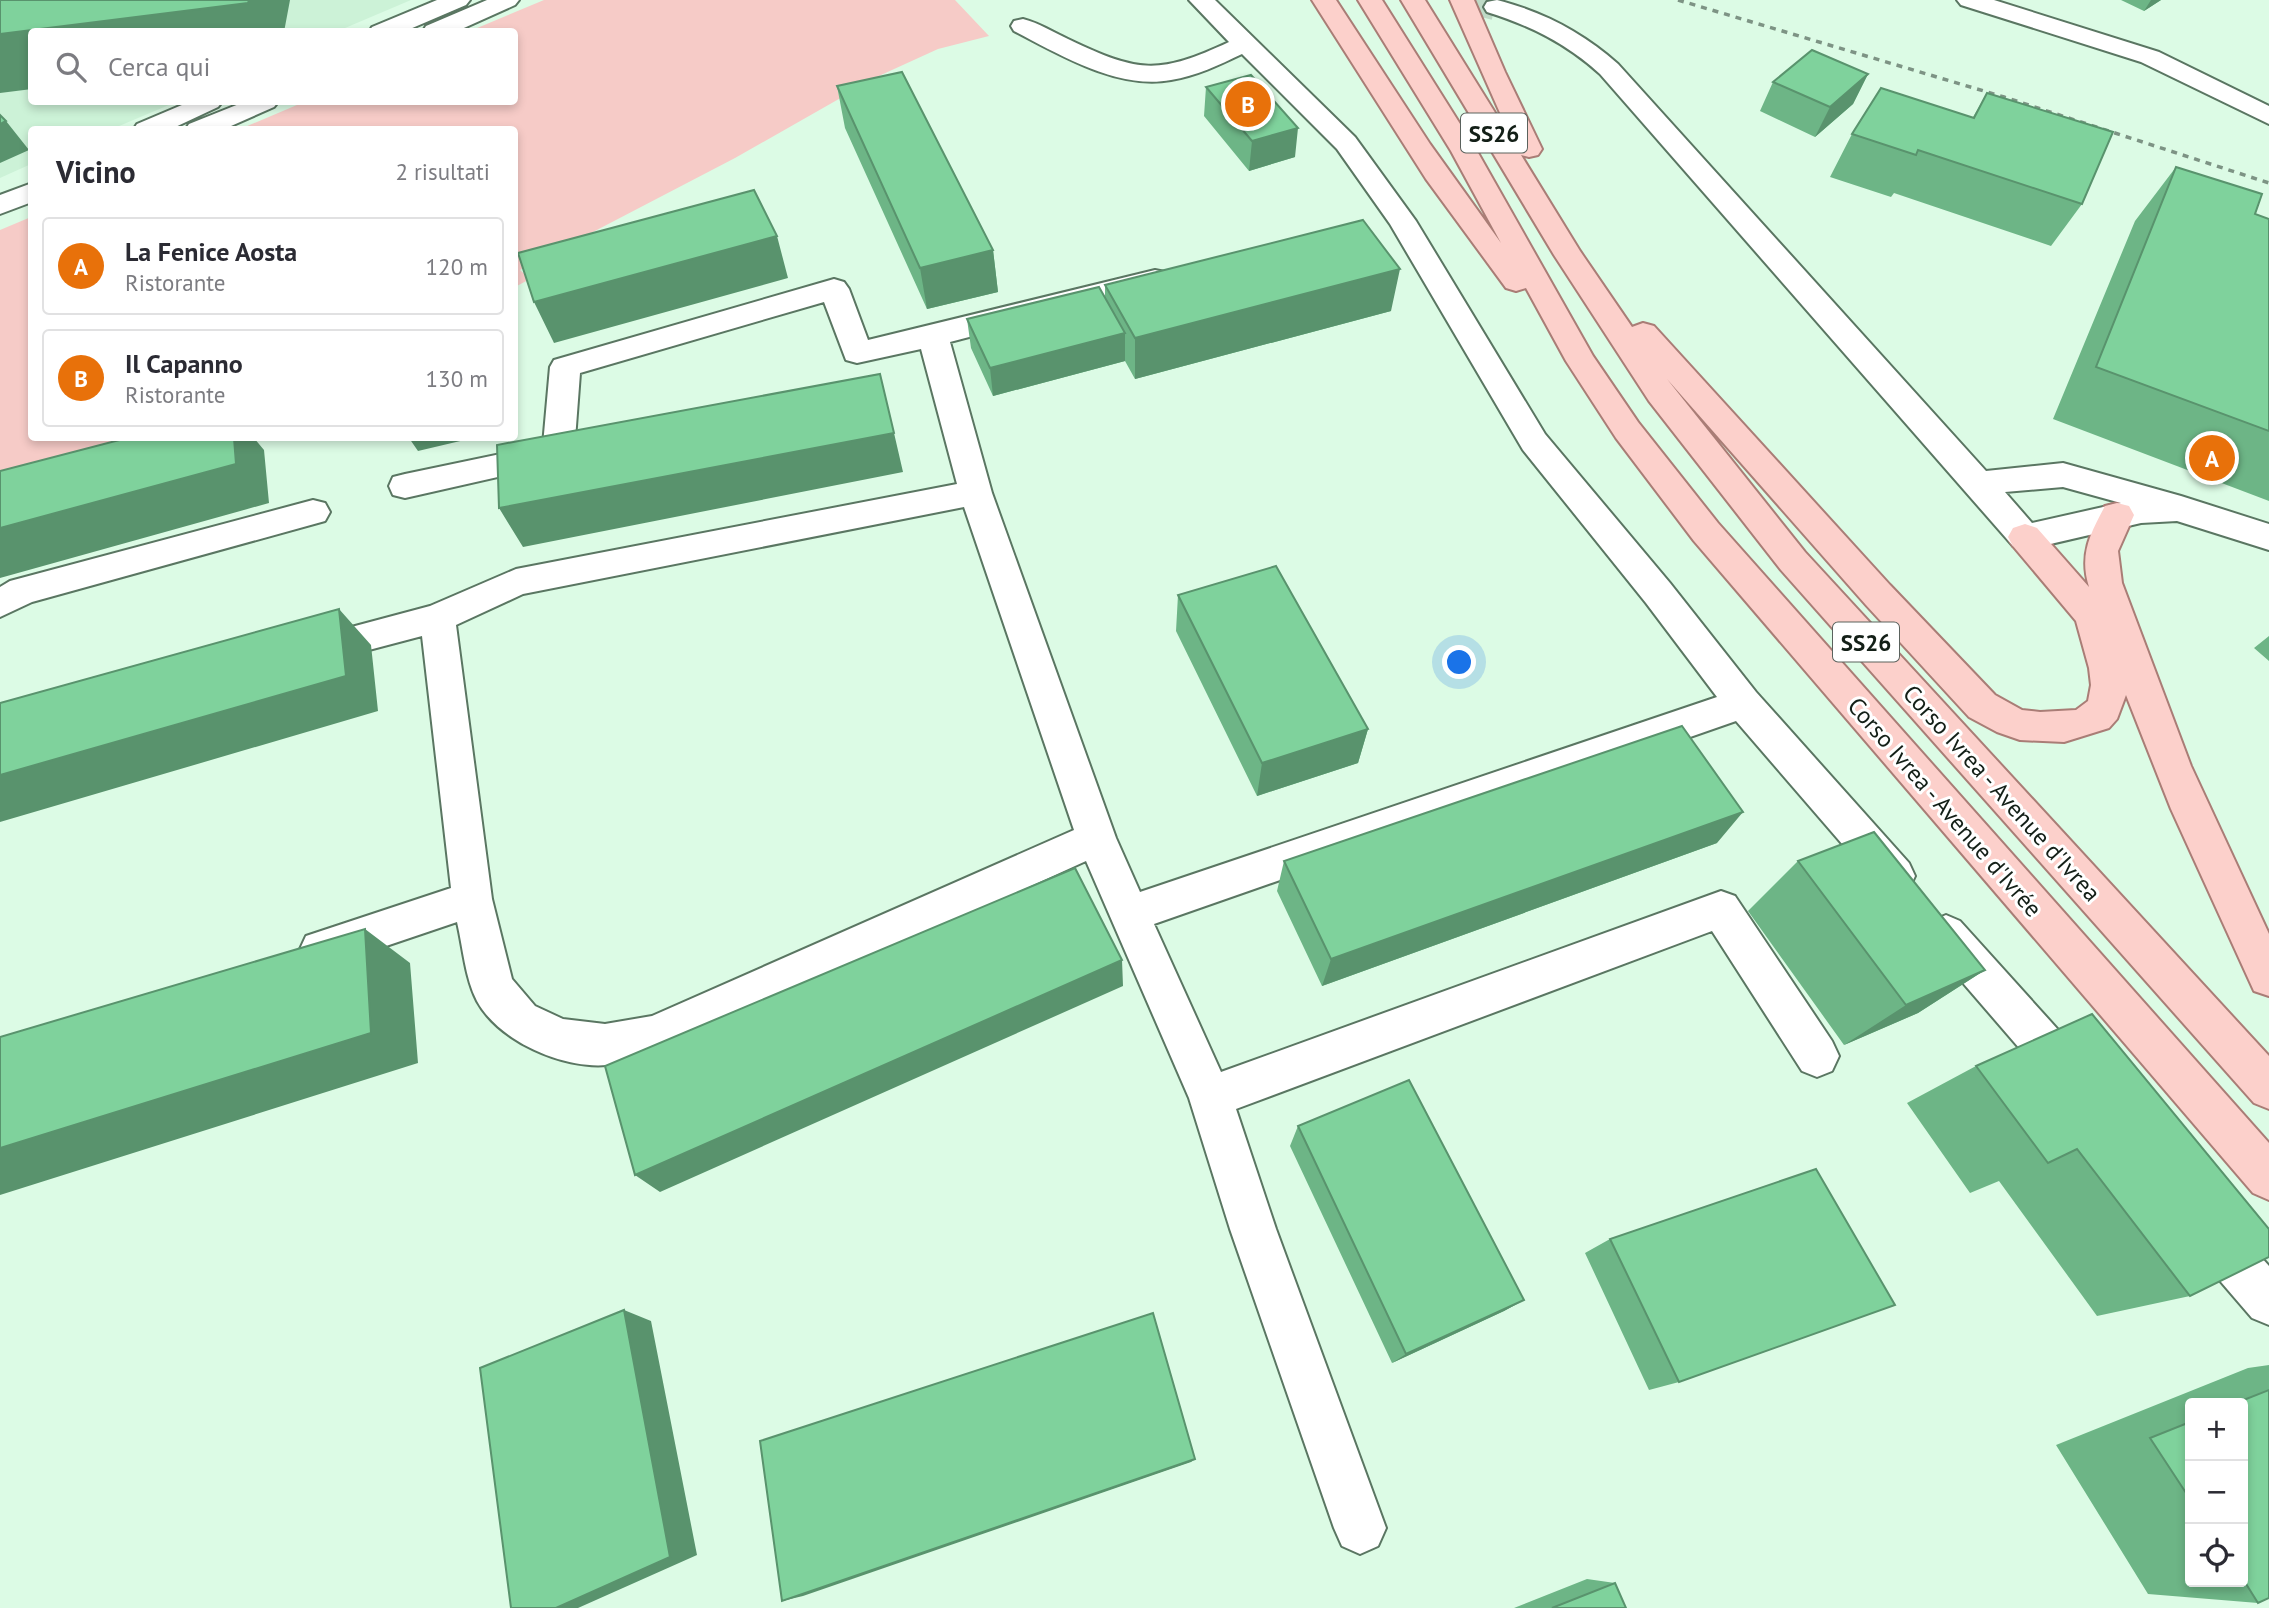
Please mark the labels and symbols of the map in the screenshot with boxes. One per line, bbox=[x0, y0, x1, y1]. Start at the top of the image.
pin: B bbox=[1225, 78, 1271, 130]
road number: SS26 bbox=[1461, 114, 1527, 152]
pin: A bbox=[2189, 432, 2235, 484]
road number: SS26 bbox=[1833, 622, 1899, 662]
your location bbox=[1442, 645, 1476, 679]
street label: Corso Ivrea - Avenue d'Ivrea bbox=[1896, 678, 2108, 908]
street label: Corso Ivrea - Avenue d'Ivrée bbox=[1841, 691, 2049, 923]

